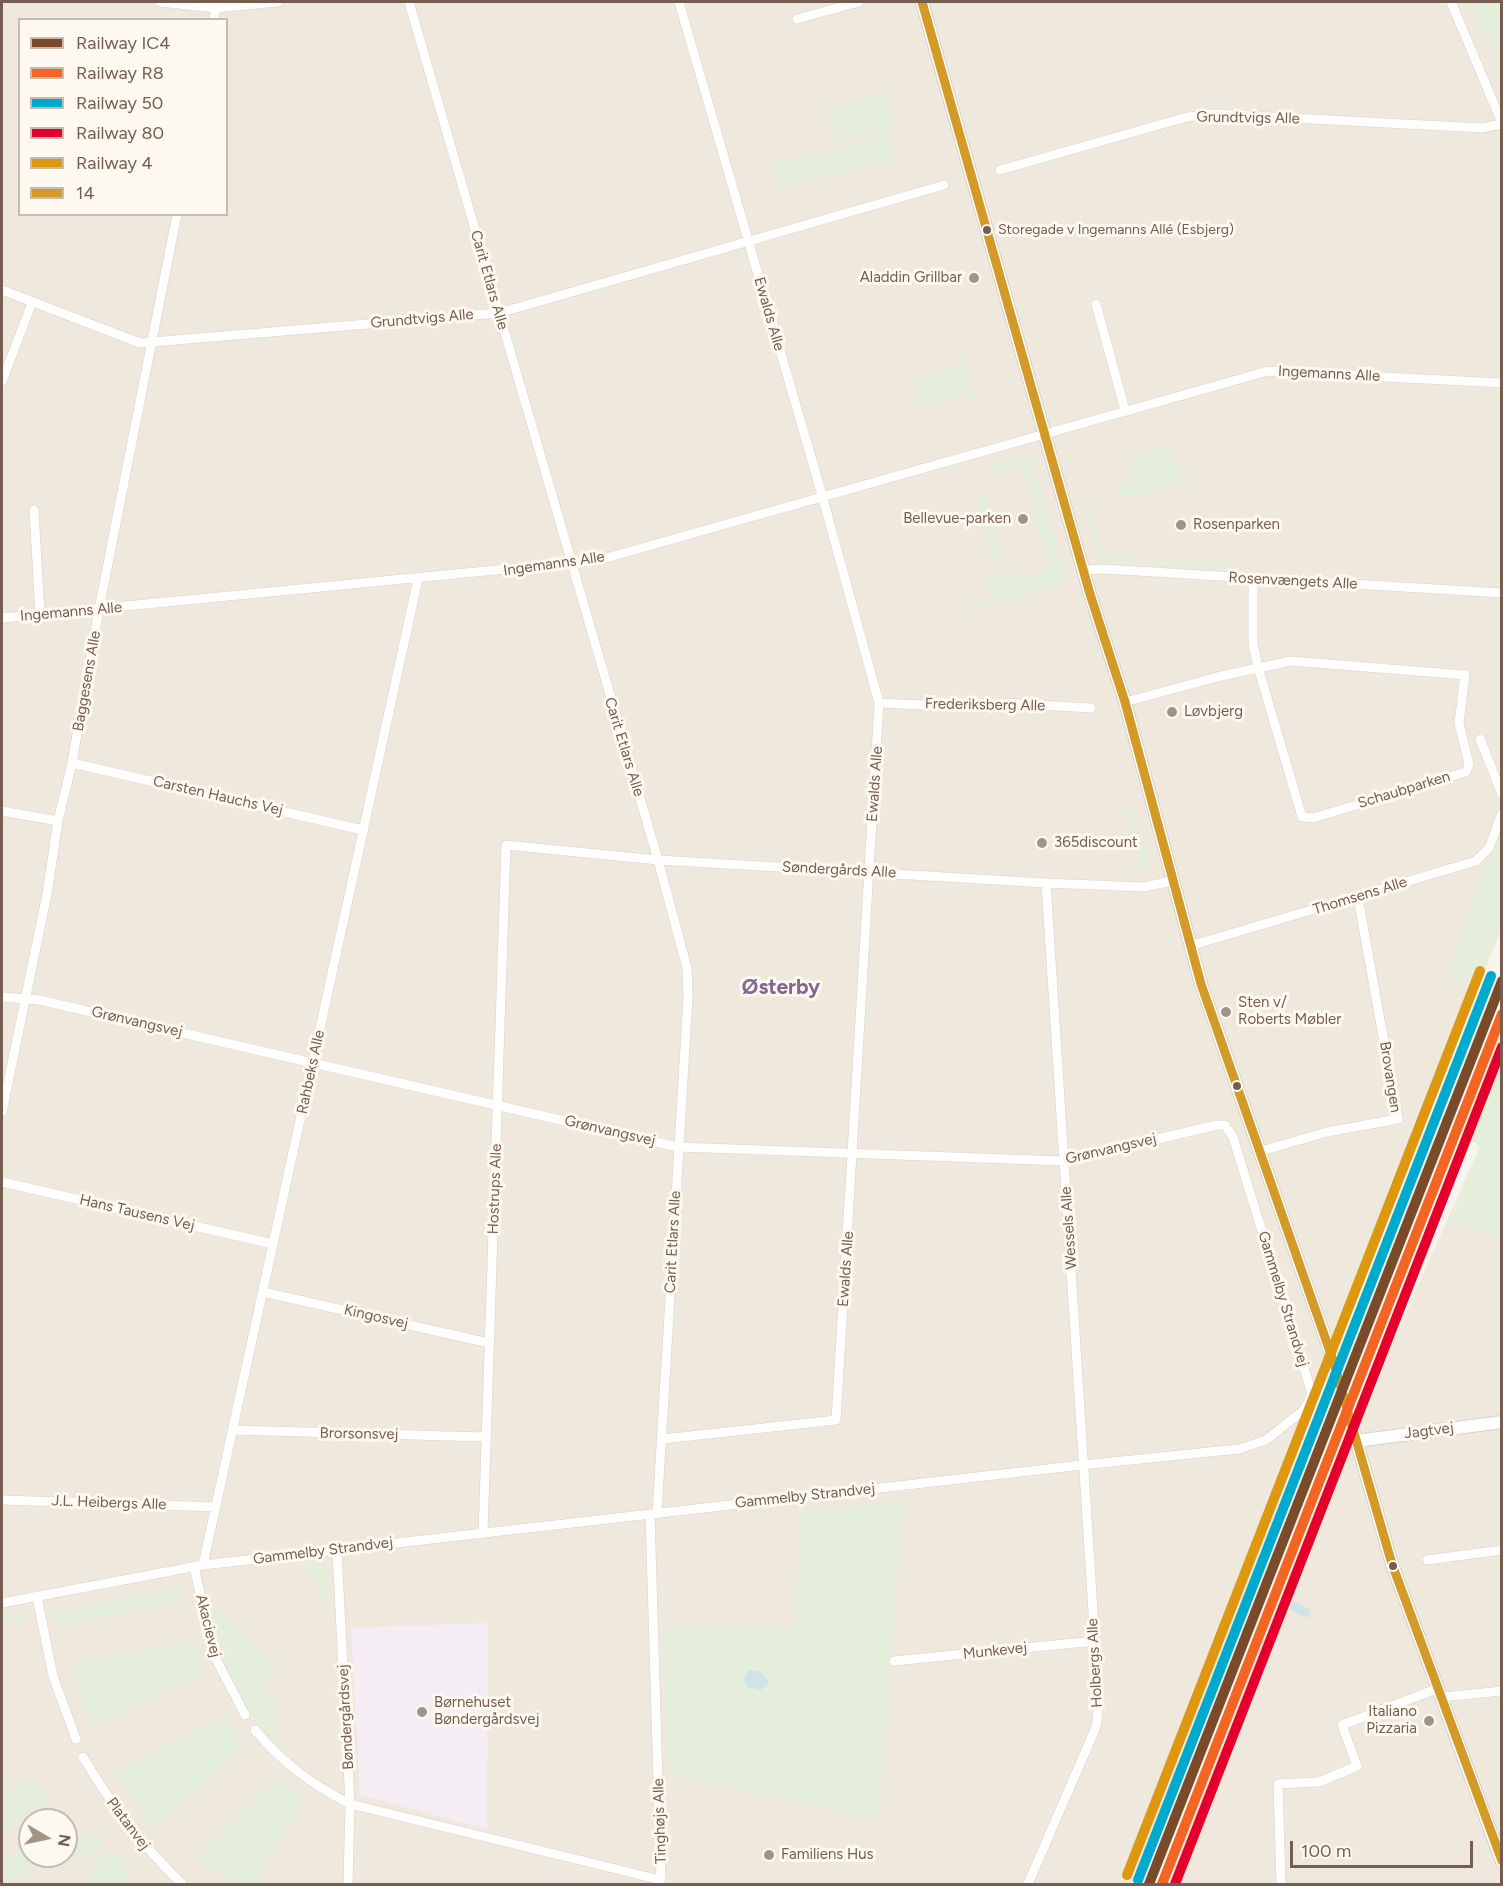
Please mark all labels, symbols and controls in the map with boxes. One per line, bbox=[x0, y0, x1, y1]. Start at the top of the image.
legend bbox=[18, 18, 228, 216]
text: Railway IC4 bbox=[76, 32, 170, 54]
text: Railway R8 bbox=[76, 62, 164, 84]
text: Railway 50 bbox=[76, 92, 163, 114]
street label: Grundtvigs Alle bbox=[1196, 108, 1300, 128]
text: Railway 80 bbox=[76, 122, 164, 144]
text: Railway 4 bbox=[76, 152, 153, 174]
text: 14 bbox=[76, 182, 95, 204]
place label: Storegade v Ingemanns Allé (Esbjerg) bbox=[998, 222, 1234, 238]
marker: Storegade v Ingemanns Allé (Esbjerg) bbox=[981, 224, 993, 236]
street label: Carit Etlars Alle bbox=[466, 228, 512, 332]
place label: Aladdin Grillbar bbox=[860, 269, 962, 287]
marker: Aladdin Grillbar bbox=[967, 271, 981, 285]
street label: Ewalds Alle bbox=[750, 275, 788, 353]
street label: Grundtvigs Alle bbox=[370, 306, 474, 332]
street label: Ingemanns Alle bbox=[1277, 362, 1381, 386]
place label: Bellevue-parken bbox=[903, 510, 1011, 528]
marker: Bellevue-parken bbox=[1016, 512, 1030, 526]
place label: Rosenparken bbox=[1193, 516, 1280, 534]
marker: Rosenparken bbox=[1174, 518, 1188, 532]
street label: Ingemanns Alle bbox=[502, 548, 606, 580]
street label: Rosenvængets Alle bbox=[1228, 569, 1358, 593]
street label: Ingemanns Alle bbox=[19, 599, 123, 625]
street label: Baggesens Alle bbox=[69, 629, 105, 733]
street label: Carit Etlars Alle bbox=[600, 695, 648, 799]
street label: Frederiksberg Alle bbox=[925, 695, 1045, 715]
place label: Løvbjerg bbox=[1184, 703, 1243, 721]
marker: Løvbjerg bbox=[1165, 705, 1179, 719]
street label: Ewalds Alle bbox=[863, 746, 887, 822]
street label: Schaubparken bbox=[1356, 767, 1452, 813]
street label: Carsten Hauchs Vej bbox=[151, 772, 285, 820]
place label: 365discount bbox=[1054, 834, 1138, 852]
marker: 365discount bbox=[1035, 836, 1049, 850]
street label: Søndergårds Alle bbox=[781, 858, 897, 882]
street label: Thomsens Alle bbox=[1311, 873, 1409, 919]
district label: Østerby bbox=[742, 975, 820, 1001]
place label: Sten v/ Roberts Møbler bbox=[1238, 994, 1341, 1029]
street label: Grønvangsvej bbox=[90, 1003, 184, 1041]
marker: Sten v/ Roberts Møbler bbox=[1219, 1005, 1233, 1019]
street label: Rahbeks Alle bbox=[293, 1028, 329, 1116]
street label: Brovangen bbox=[1375, 1040, 1405, 1114]
unlabelled marker bbox=[1231, 1080, 1243, 1092]
street label: Grønvangsvej bbox=[563, 1112, 657, 1150]
street label: Grønvangsvej bbox=[1064, 1130, 1158, 1168]
street label: Hostrups Alle bbox=[484, 1143, 506, 1235]
street label: Wessels Alle bbox=[1057, 1186, 1081, 1270]
street label: Carit Etlars Alle bbox=[661, 1190, 685, 1294]
street label: Hans Tausens Vej bbox=[78, 1191, 196, 1235]
street label: Gammelby Strandvej bbox=[1254, 1229, 1312, 1369]
street label: Ewalds Alle bbox=[834, 1231, 858, 1307]
street label: Kingosvej bbox=[342, 1301, 410, 1333]
street label: Jagtvej bbox=[1403, 1419, 1455, 1443]
street label: Brorsonsvej bbox=[319, 1424, 399, 1444]
street label: Gammelby Strandvej bbox=[734, 1480, 876, 1512]
street label: J.L. Heibergs Alle bbox=[51, 1492, 167, 1514]
street label: Gammelby Strandvej bbox=[252, 1533, 394, 1569]
unlabelled marker bbox=[1387, 1560, 1399, 1572]
street label: Akacievej bbox=[191, 1593, 225, 1659]
street label: Holbergs Alle bbox=[1084, 1618, 1106, 1708]
street label: Munkevej bbox=[962, 1639, 1028, 1663]
street label: Bøndergårdsvej bbox=[334, 1664, 358, 1770]
place label: Børnehuset Bøndergårdsvej bbox=[434, 1694, 539, 1729]
place label: Italiano Pizzaria bbox=[1366, 1703, 1417, 1738]
marker: Børnehuset Bøndergårdsvej bbox=[415, 1705, 429, 1719]
marker: Italiano Pizzaria bbox=[1422, 1714, 1436, 1728]
street label: Tinghøjs Alle bbox=[650, 1778, 670, 1864]
street label: Platanvej bbox=[102, 1794, 154, 1854]
north arrow bbox=[18, 1808, 78, 1868]
scale bar bbox=[1293, 1829, 1476, 1867]
text: N bbox=[54, 1833, 75, 1848]
text: 100 m bbox=[1301, 1840, 1351, 1862]
place label: Familiens Hus bbox=[781, 1846, 874, 1864]
marker: Familiens Hus bbox=[762, 1848, 776, 1862]

